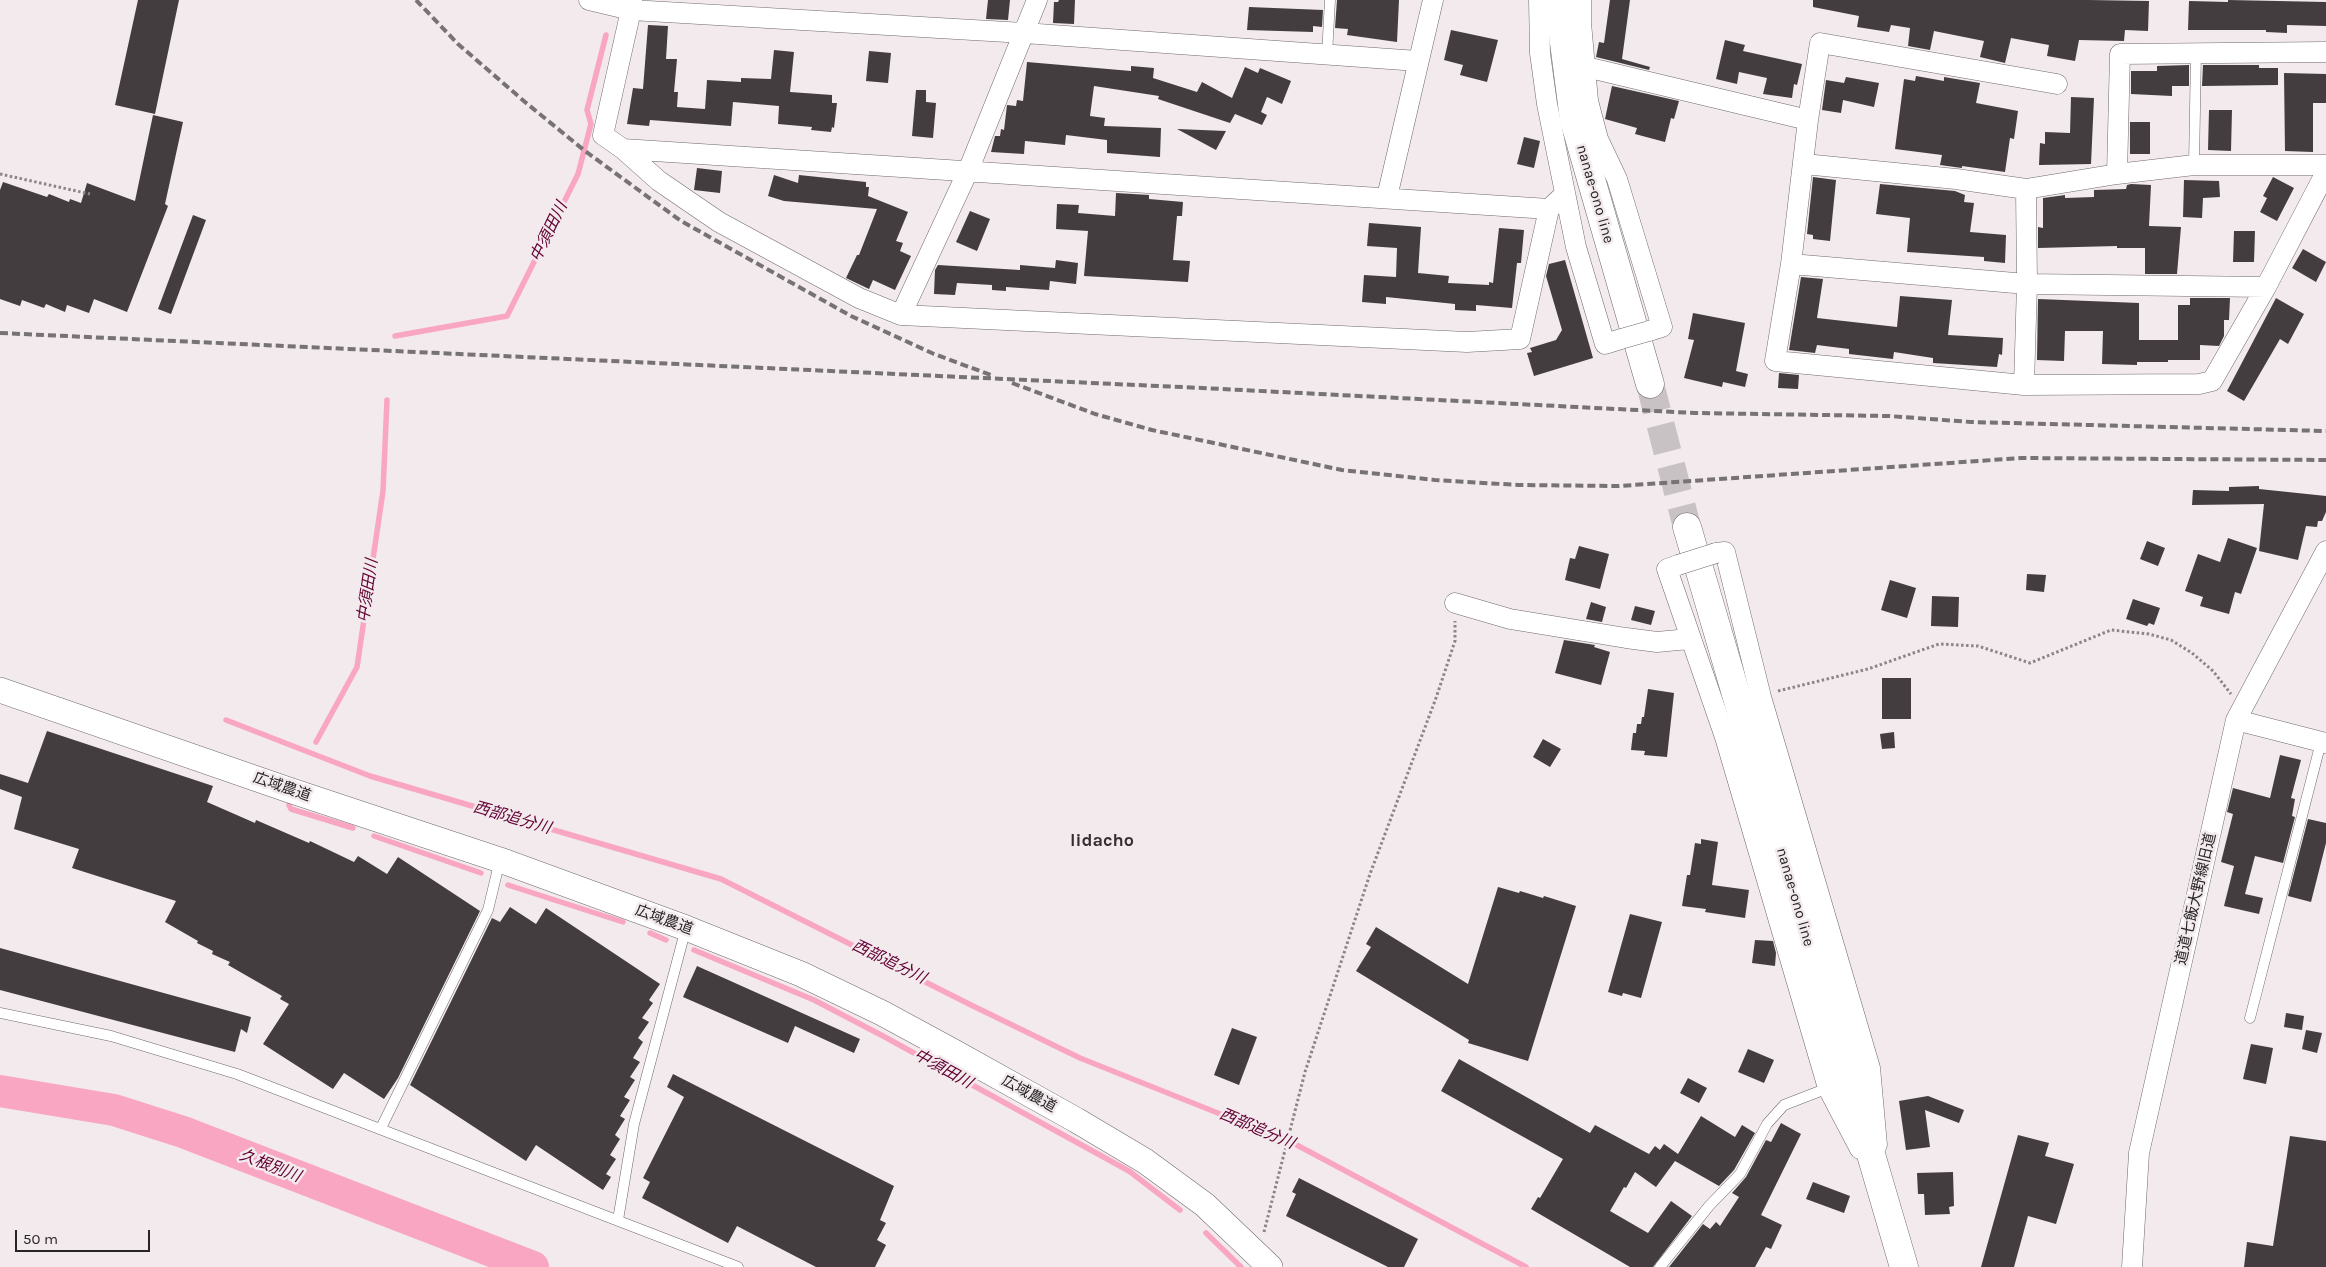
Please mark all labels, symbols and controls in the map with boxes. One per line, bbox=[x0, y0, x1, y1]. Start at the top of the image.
street label: nanae-ono line bbox=[1572, 143, 1618, 245]
water label: 中須田川 bbox=[526, 199, 572, 265]
water label: 中須田川 bbox=[354, 558, 382, 624]
street label: 広域農道 bbox=[251, 769, 313, 805]
water label: 西部追分川 bbox=[471, 798, 553, 838]
district label: Iidacho bbox=[1070, 830, 1134, 852]
street label: 道道七飯大野線旧道 bbox=[2172, 831, 2220, 967]
street label: nanae-ono line bbox=[1772, 846, 1818, 948]
street label: 広域農道 bbox=[633, 901, 695, 939]
water label: 西部追分川 bbox=[849, 936, 929, 988]
water label: 中須田川 bbox=[910, 1045, 976, 1093]
street label: 広域農道 bbox=[998, 1072, 1060, 1116]
water label: 西部追分川 bbox=[1216, 1105, 1298, 1153]
water label: 久根別川 bbox=[237, 1146, 303, 1186]
scale bar bbox=[18, 1220, 152, 1252]
text: 50 m bbox=[23, 1230, 58, 1248]

